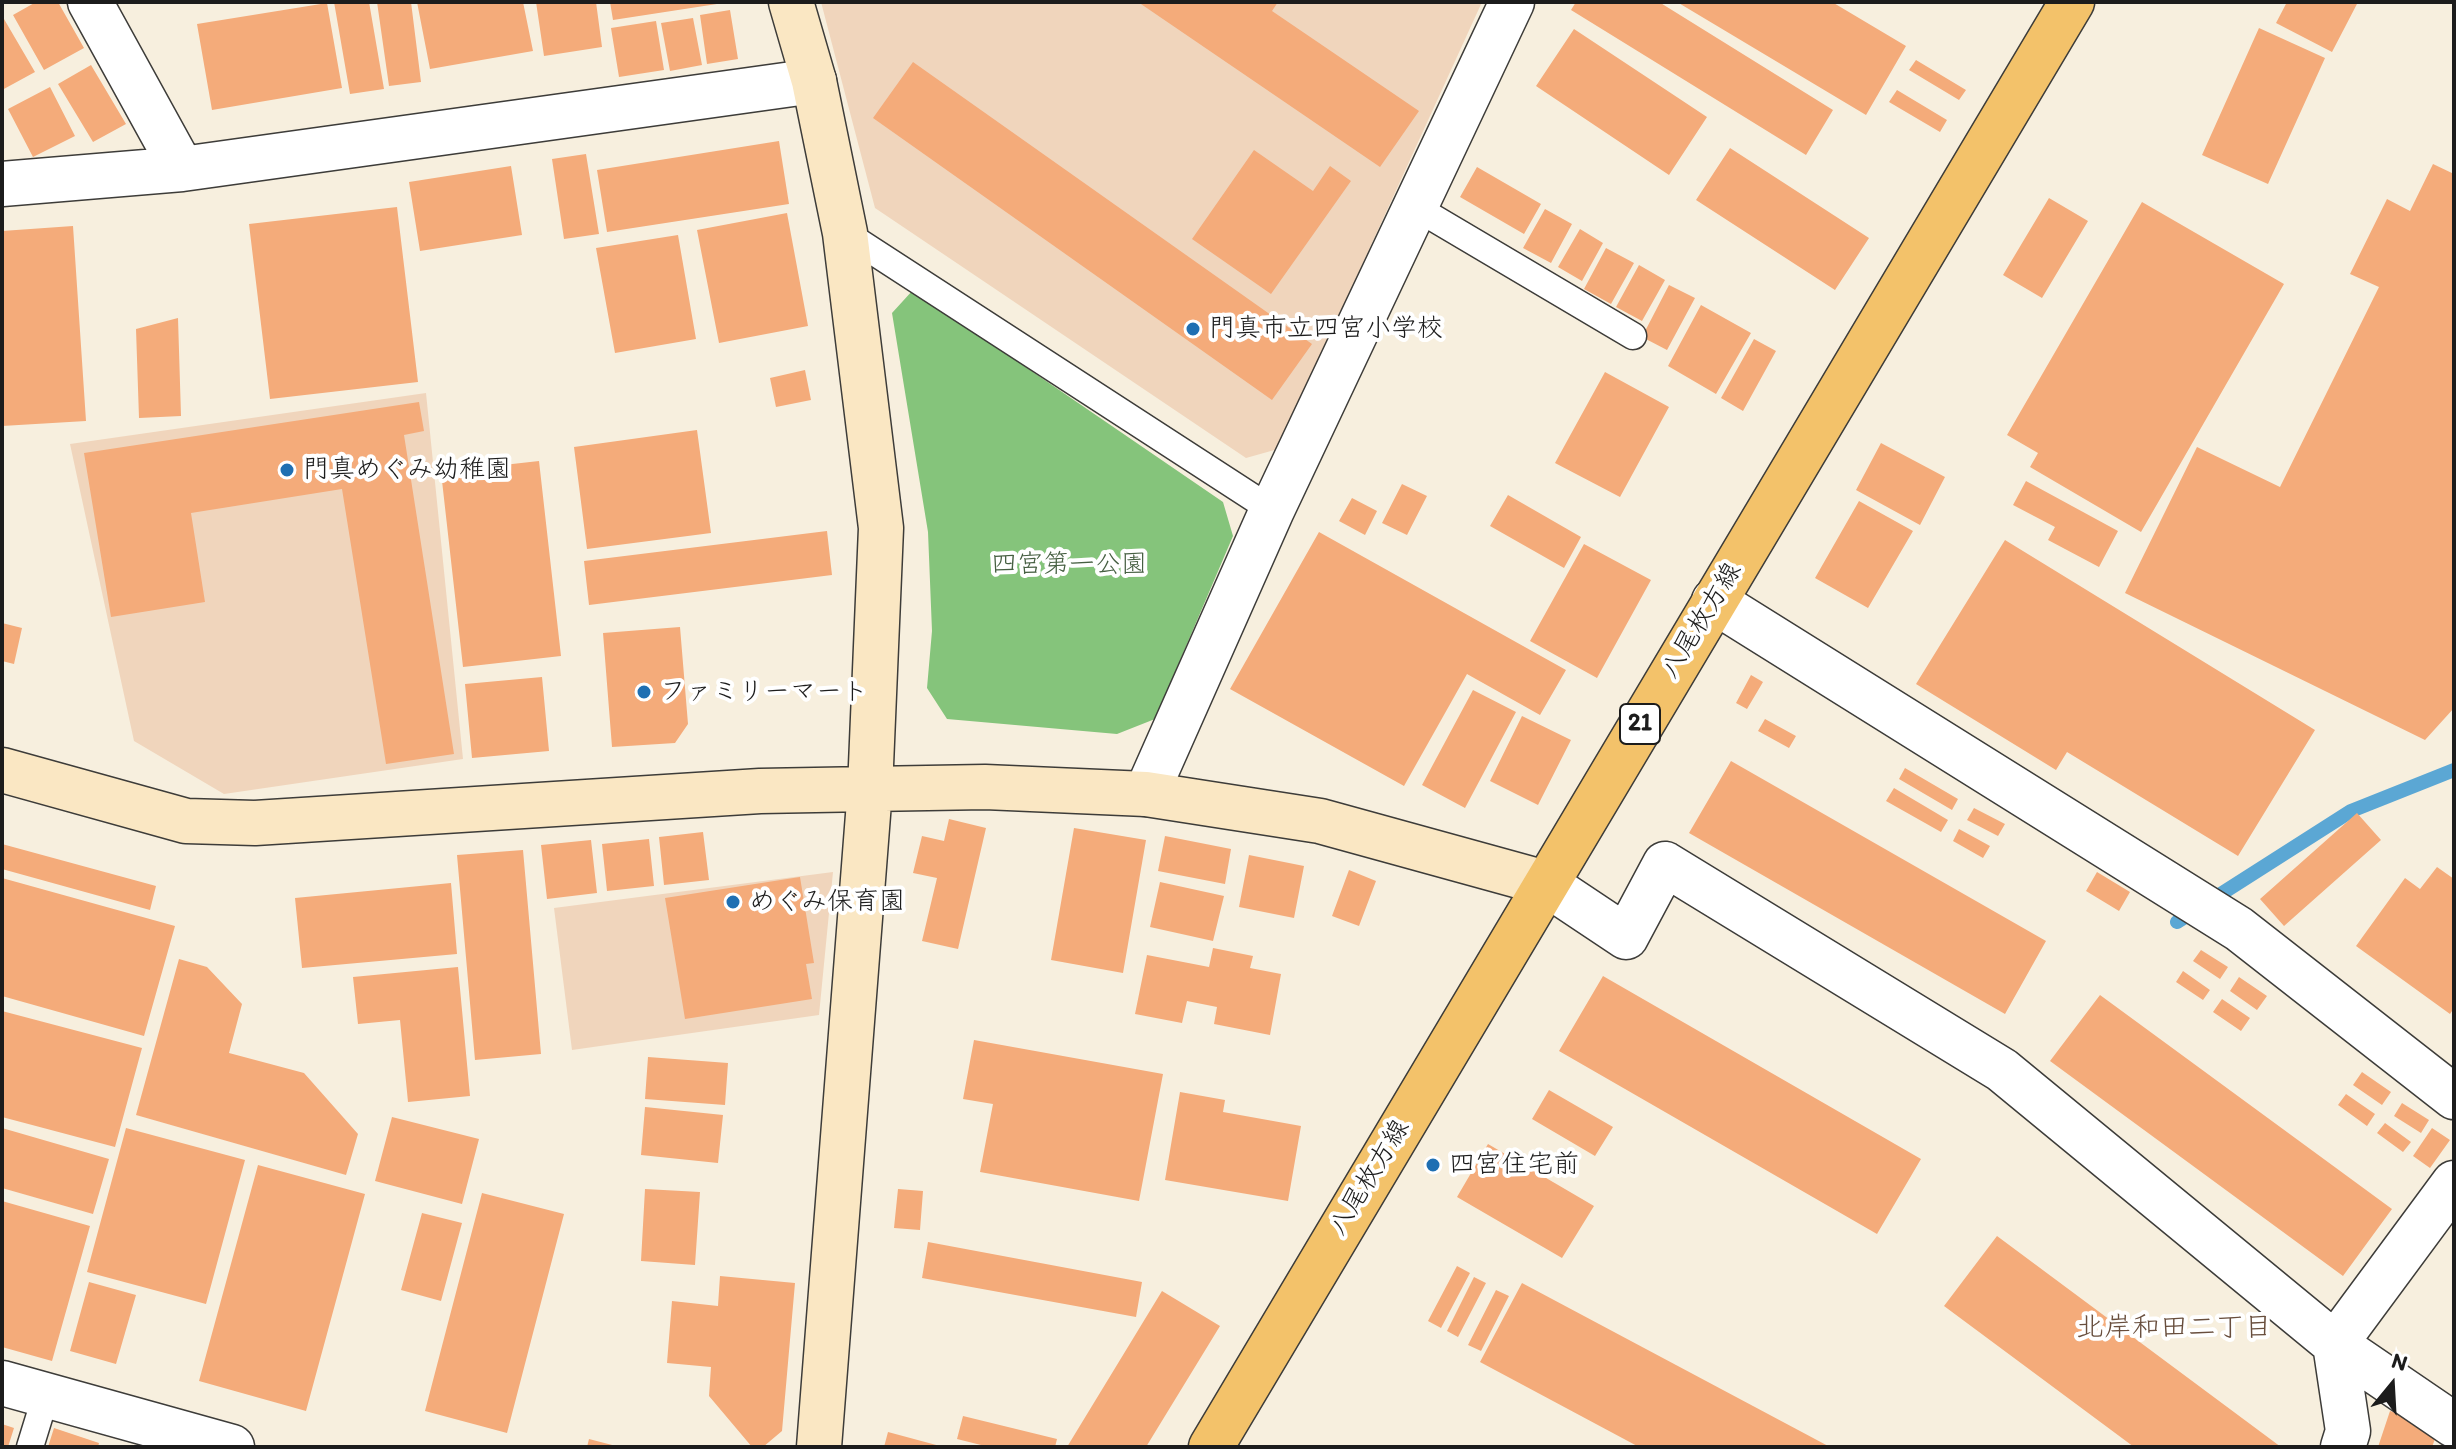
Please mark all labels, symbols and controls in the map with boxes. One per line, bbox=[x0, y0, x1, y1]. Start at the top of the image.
place label: 門真市立四宮小学校 bbox=[1209, 313, 1443, 345]
marker: 門真市立四宮小学校 bbox=[1184, 320, 1202, 338]
place label: 門真めぐみ幼稚園 bbox=[303, 454, 511, 486]
marker: 門真めぐみ幼稚園 bbox=[278, 461, 296, 479]
park label: 四宮第一公園 bbox=[991, 549, 1147, 581]
street label: 八尾枚方線 bbox=[1655, 557, 1749, 685]
place label: ファミリーマート bbox=[660, 676, 868, 708]
marker: ファミリーマート bbox=[635, 683, 653, 701]
road number: 21 bbox=[1620, 704, 1660, 744]
place label: めぐみ保育園 bbox=[749, 886, 905, 918]
marker: めぐみ保育園 bbox=[724, 893, 742, 911]
street label: 八尾枚方線 bbox=[1323, 1114, 1417, 1242]
place label: 四宮住宅前 bbox=[1449, 1149, 1579, 1181]
marker: 四宮住宅前 bbox=[1424, 1156, 1442, 1174]
district label: 北岸和田二丁目 bbox=[2076, 1312, 2272, 1346]
north arrow bbox=[2352, 1345, 2432, 1425]
text: N bbox=[2388, 1347, 2411, 1377]

